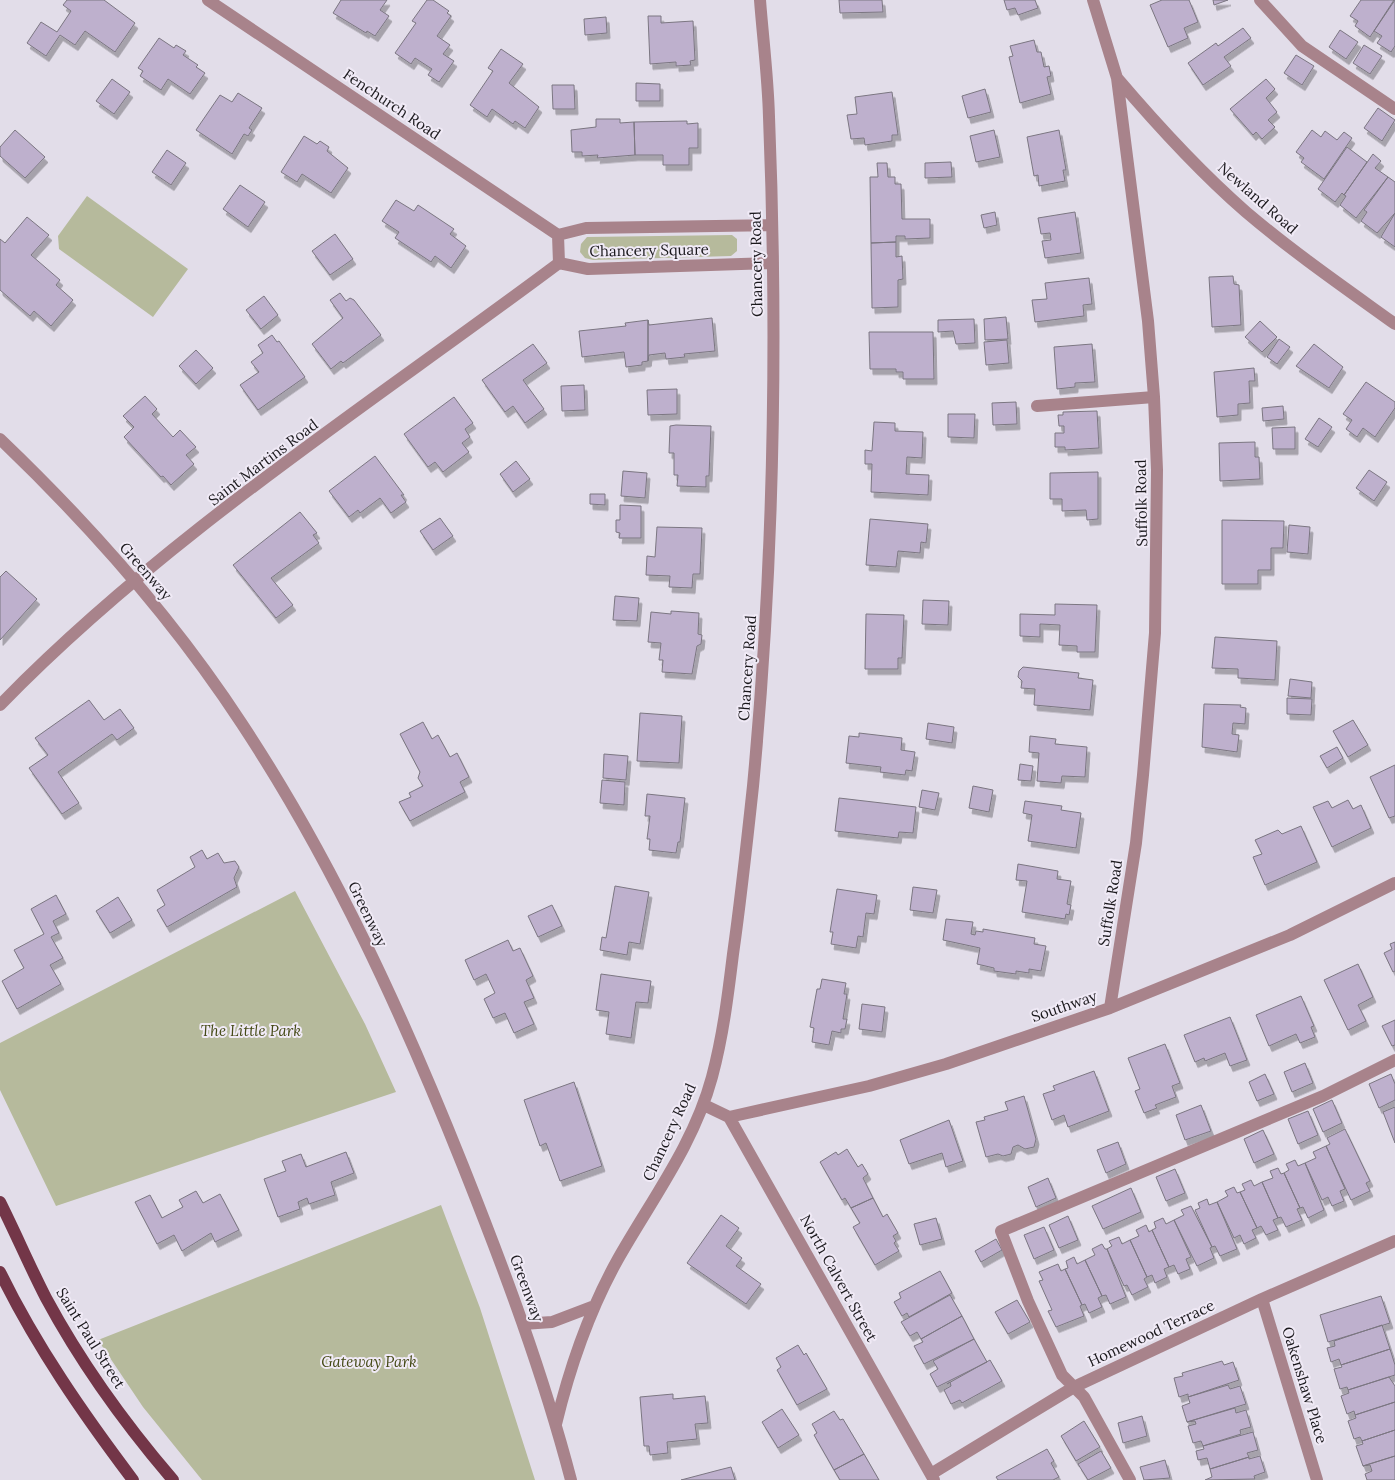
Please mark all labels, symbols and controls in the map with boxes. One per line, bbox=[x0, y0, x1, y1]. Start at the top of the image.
street label: Fenchurch Road bbox=[340, 64, 444, 144]
street label: Newland Road bbox=[1214, 158, 1302, 238]
street label: Chancery Road bbox=[746, 211, 766, 317]
street label: Chancery Square bbox=[589, 239, 709, 261]
street label: Saint Martins Road bbox=[205, 415, 321, 509]
street label: Suffolk Road bbox=[1131, 459, 1151, 547]
street label: Greenway bbox=[116, 538, 176, 604]
street label: Chancery Road bbox=[734, 615, 760, 721]
street label: Suffolk Road bbox=[1094, 858, 1126, 948]
street label: Greenway bbox=[344, 878, 392, 950]
street label: Southway bbox=[1029, 986, 1099, 1026]
park label: The Little Park bbox=[201, 1021, 301, 1040]
street label: Chancery Road bbox=[638, 1080, 700, 1184]
street label: North Calvert Street bbox=[796, 1211, 882, 1345]
street label: Greenway bbox=[506, 1252, 548, 1324]
street label: Saint Paul Street bbox=[52, 1284, 130, 1392]
street label: Homewood Terrace bbox=[1085, 1295, 1217, 1371]
street label: Oakenshaw Place bbox=[1278, 1324, 1332, 1446]
park label: Gateway Park bbox=[321, 1352, 417, 1371]

